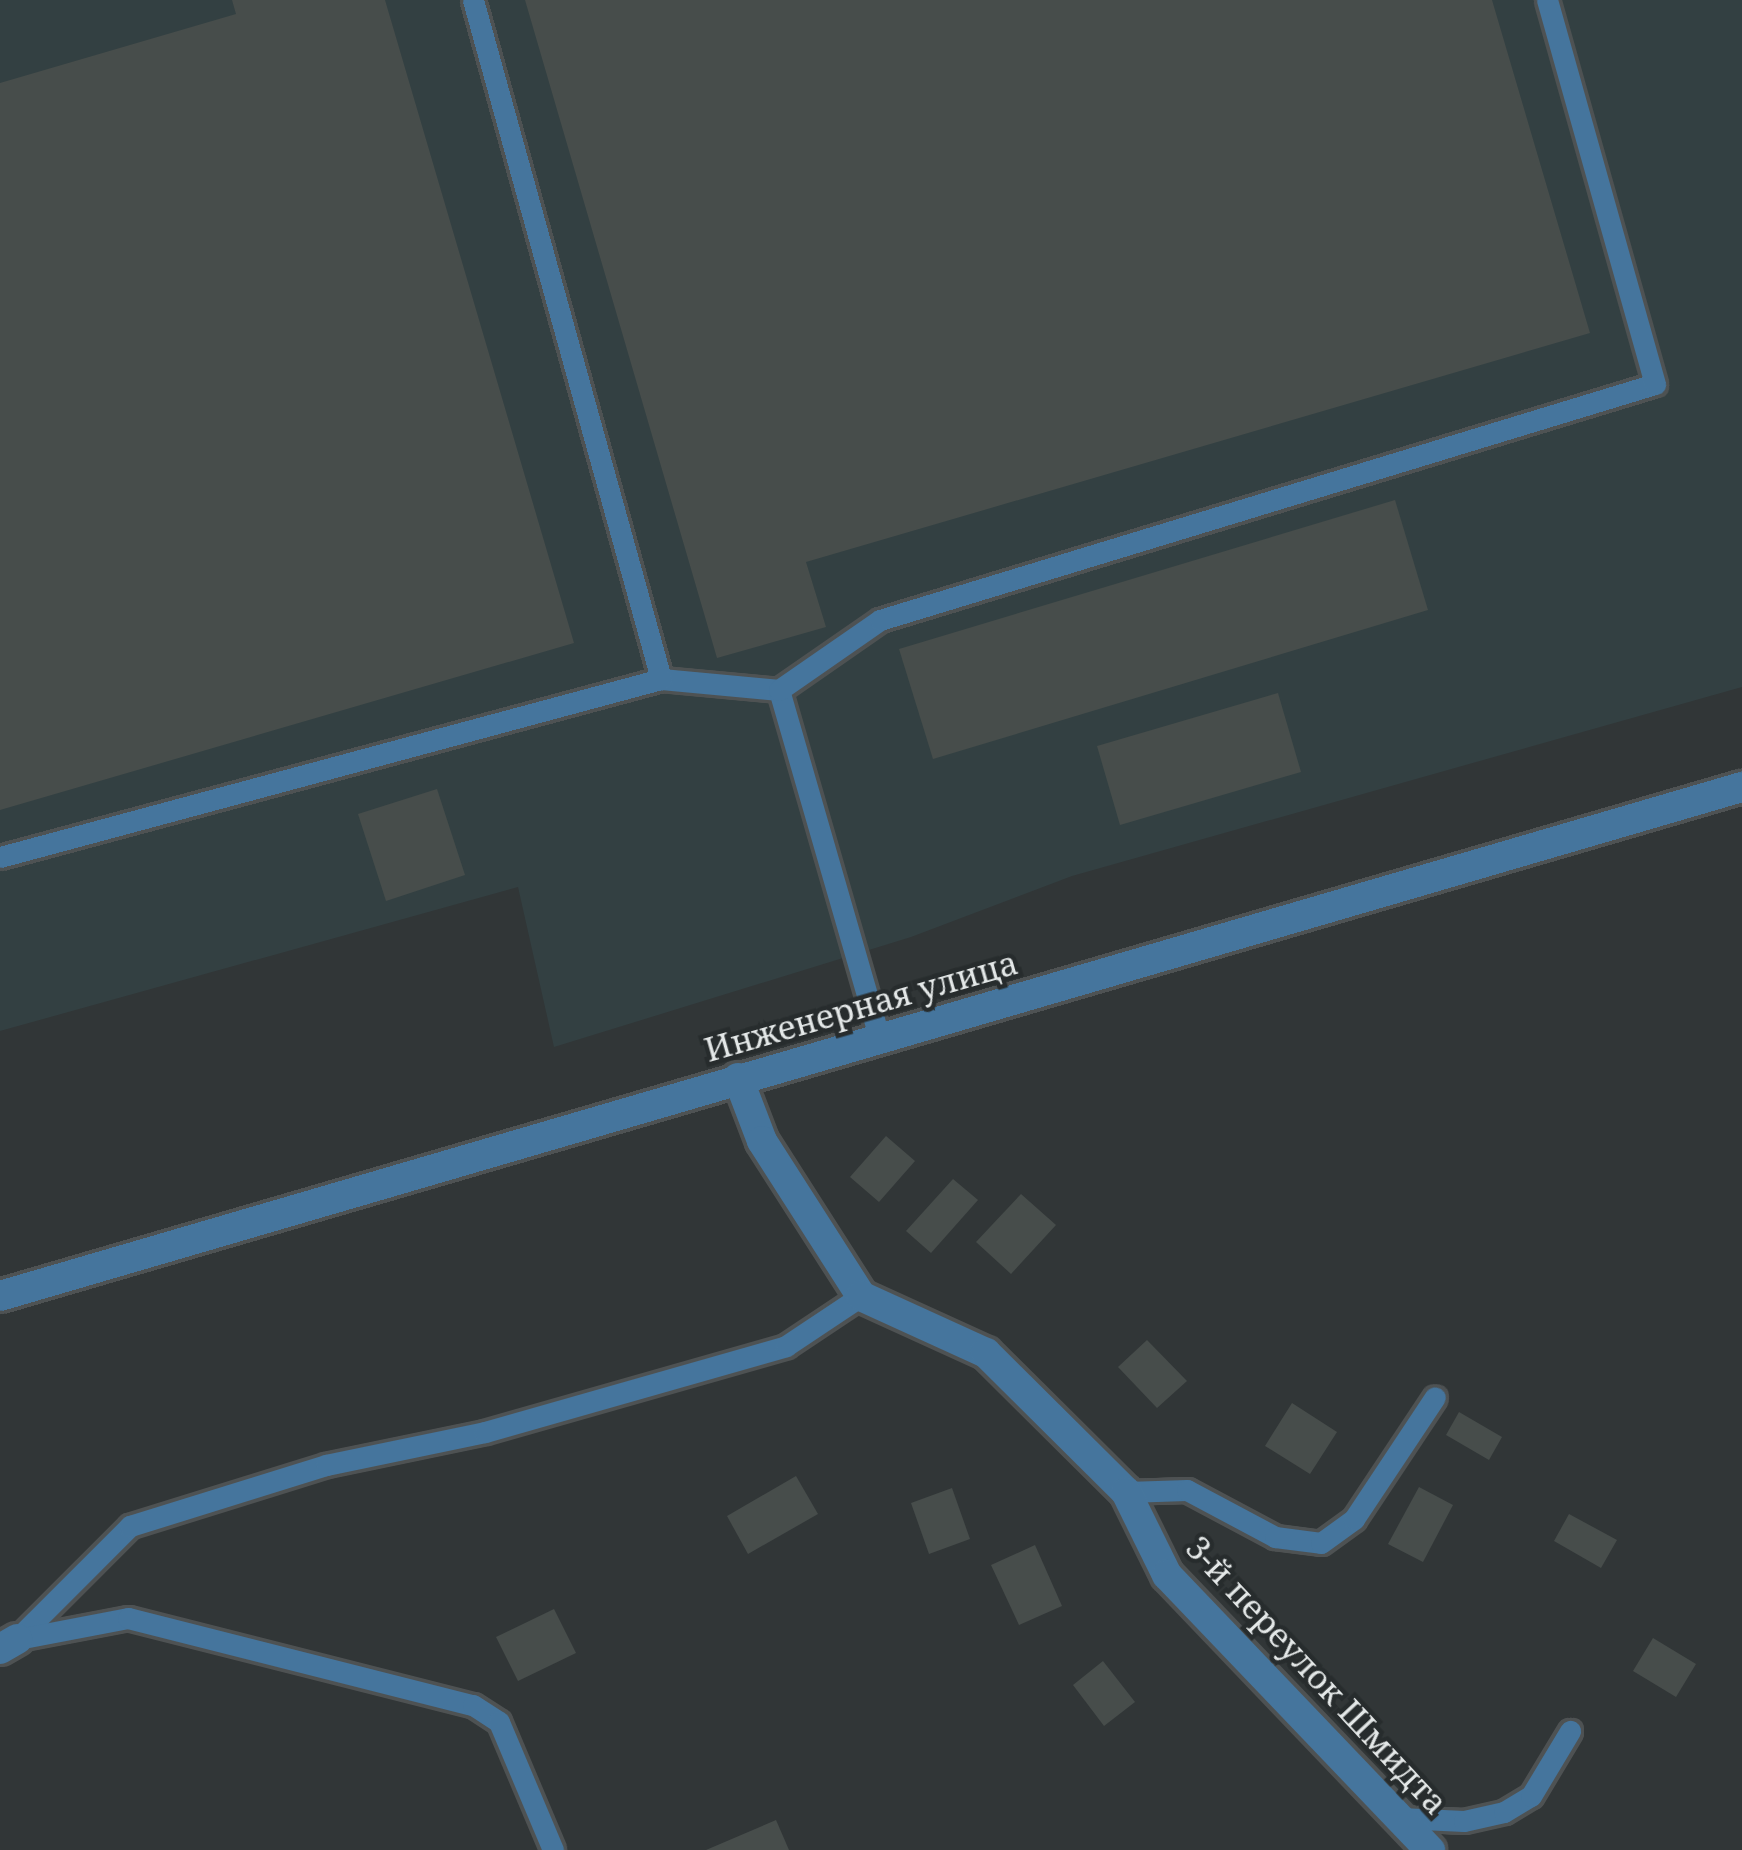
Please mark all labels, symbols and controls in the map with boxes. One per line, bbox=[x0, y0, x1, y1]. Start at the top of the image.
street label: Инженерная улица bbox=[700, 942, 1022, 1070]
street label: 3-й переулок Шмидта bbox=[1178, 1528, 1456, 1822]

